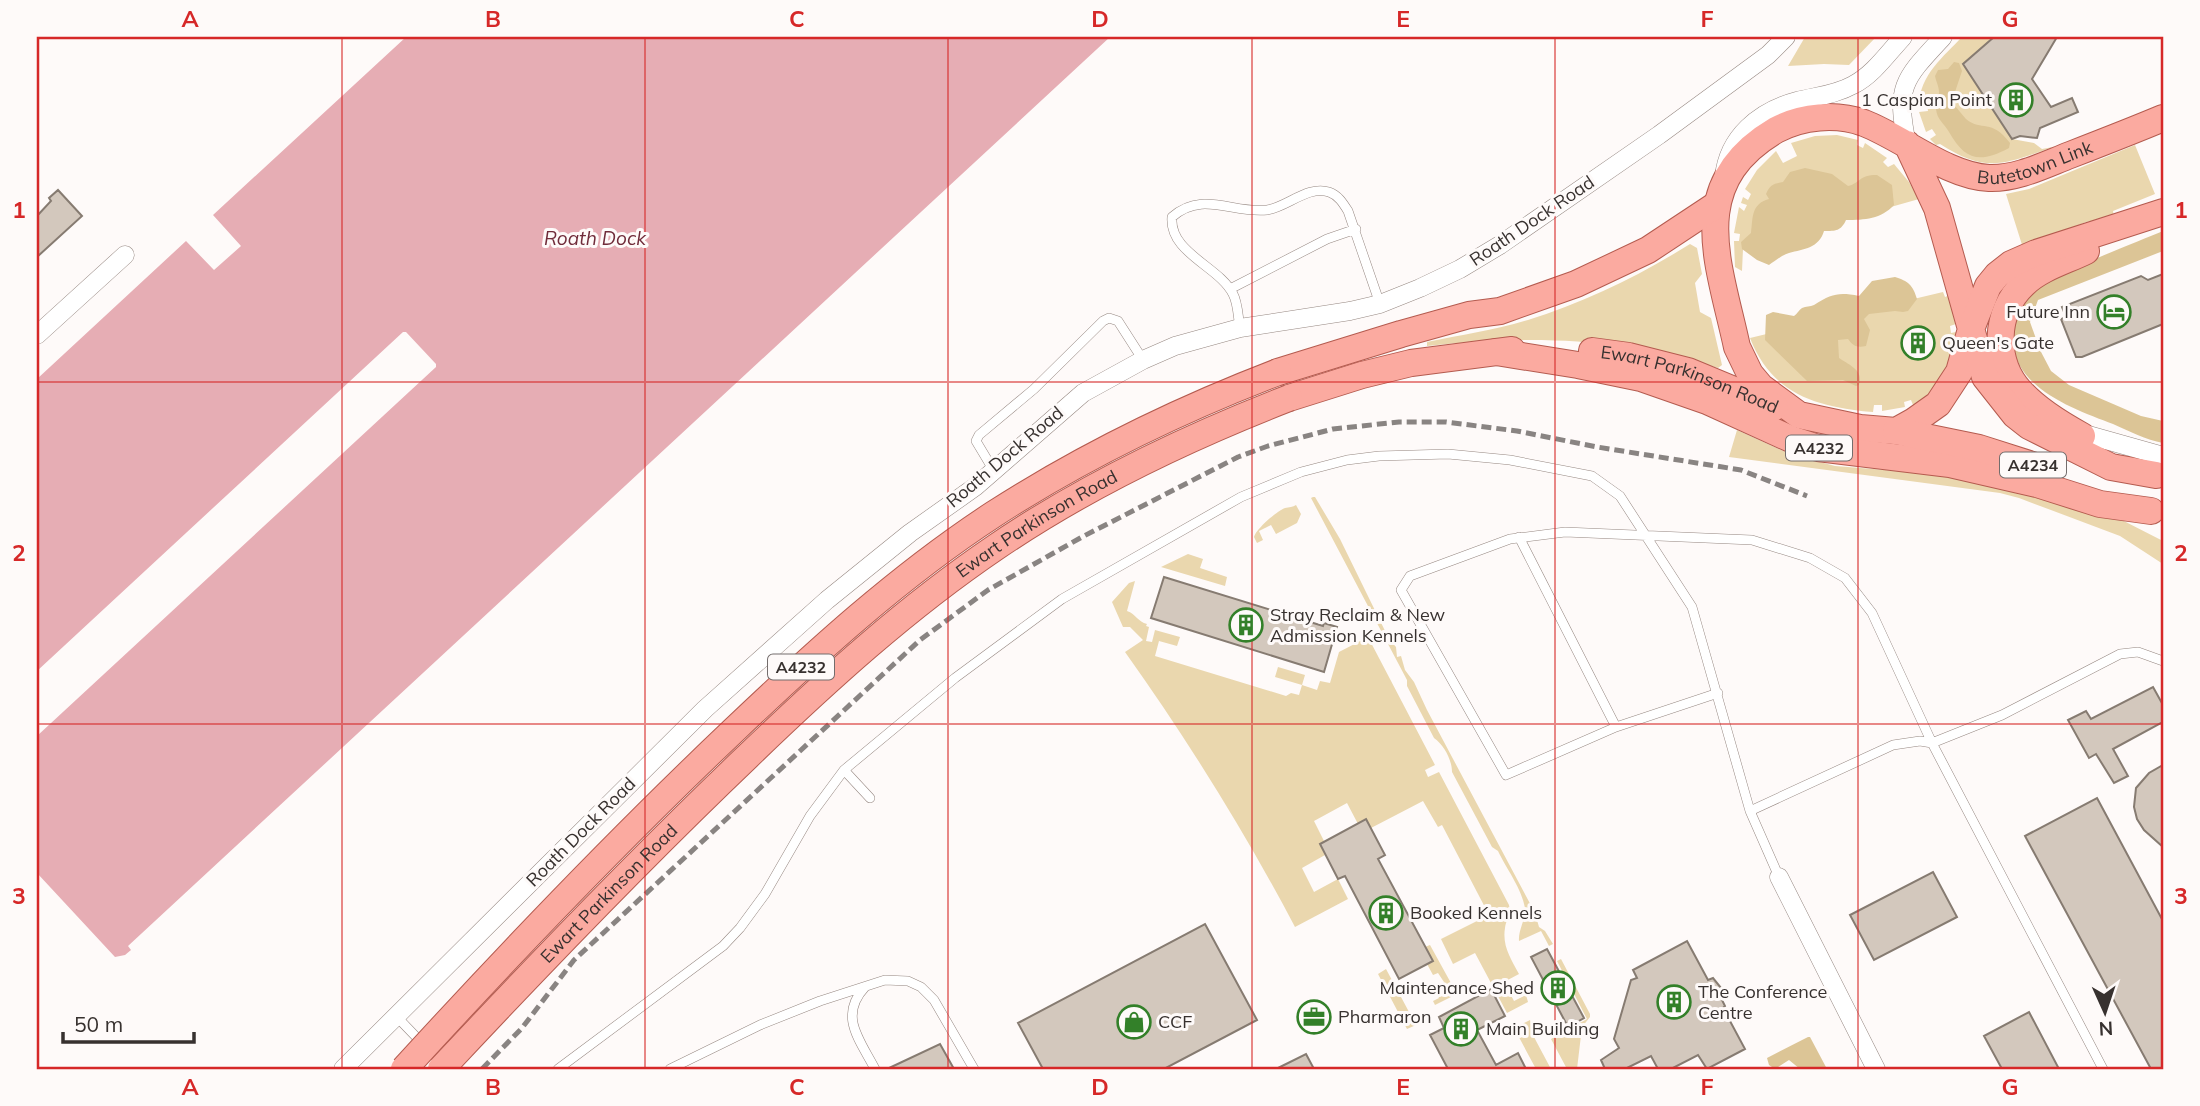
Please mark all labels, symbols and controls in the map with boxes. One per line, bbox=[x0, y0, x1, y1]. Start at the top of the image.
text: A bbox=[181, 4, 199, 33]
text: B bbox=[485, 4, 501, 33]
text: C bbox=[789, 4, 805, 33]
text: D bbox=[1091, 4, 1109, 33]
text: E bbox=[1396, 4, 1410, 33]
text: F bbox=[1700, 4, 1714, 33]
text: G bbox=[2001, 4, 2019, 33]
building icon: 1 Caspian Point bbox=[1997, 81, 2035, 119]
place label: 1 Caspian Point bbox=[1861, 88, 1992, 111]
street label: Butetown Link bbox=[1976, 135, 2096, 189]
street label: Roath Dock Road bbox=[1465, 170, 1599, 271]
text: 1 bbox=[12, 195, 26, 224]
text: 1 bbox=[2174, 195, 2188, 224]
water label: Roath Dock bbox=[544, 226, 647, 250]
hotel icon: Future Inn bbox=[2095, 293, 2133, 331]
place label: Future Inn bbox=[2006, 300, 2090, 323]
building icon: Queen's Gate bbox=[1899, 324, 1937, 362]
place label: Queen's Gate bbox=[1942, 331, 2054, 354]
street label: Ewart Parkinson Road bbox=[1599, 340, 1782, 418]
street label: Roath Dock Road bbox=[942, 401, 1068, 512]
road number: A4232 bbox=[1786, 436, 1852, 461]
road number: A4234 bbox=[2000, 452, 2066, 478]
street label: Ewart Parkinson Road bbox=[951, 465, 1121, 583]
text: 2 bbox=[12, 538, 26, 567]
text: 2 bbox=[2174, 538, 2188, 567]
place label: Stray Reclaim & New Admission Kennels bbox=[1270, 603, 1446, 647]
building icon: Stray Reclaim & New Admission Kennels bbox=[1227, 606, 1265, 644]
road number: A4232 bbox=[768, 654, 834, 680]
street label: Roath Dock Road bbox=[521, 772, 640, 891]
street label: Ewart Parkinson Road bbox=[535, 819, 682, 968]
text: 3 bbox=[12, 881, 26, 910]
text: 3 bbox=[2174, 881, 2188, 910]
building icon: Booked Kennels bbox=[1367, 894, 1405, 932]
place label: Booked Kennels bbox=[1410, 901, 1542, 924]
building icon: Maintenance Shed bbox=[1539, 969, 1577, 1007]
place label: Maintenance Shed bbox=[1379, 976, 1534, 999]
north arrow bbox=[2070, 976, 2140, 1046]
place label: The Conference Centre bbox=[1698, 980, 1827, 1024]
building icon: The Conference Centre bbox=[1655, 983, 1693, 1021]
office icon: Pharmaron bbox=[1295, 998, 1333, 1036]
scale bar bbox=[63, 1001, 194, 1045]
shop icon: CCF bbox=[1115, 1003, 1153, 1041]
place label: Pharmaron bbox=[1338, 1005, 1431, 1028]
place label: CCF bbox=[1158, 1010, 1192, 1033]
building icon: Main Building bbox=[1442, 1010, 1480, 1048]
text: 50 m bbox=[74, 1011, 123, 1037]
place label: Main Building bbox=[1486, 1017, 1599, 1040]
text: N bbox=[2098, 1017, 2114, 1041]
text: A bbox=[181, 1072, 199, 1101]
text: B bbox=[485, 1072, 501, 1101]
text: C bbox=[789, 1072, 805, 1101]
text: D bbox=[1091, 1072, 1109, 1101]
text: E bbox=[1396, 1072, 1410, 1101]
text: F bbox=[1700, 1072, 1714, 1101]
text: G bbox=[2001, 1072, 2019, 1101]

